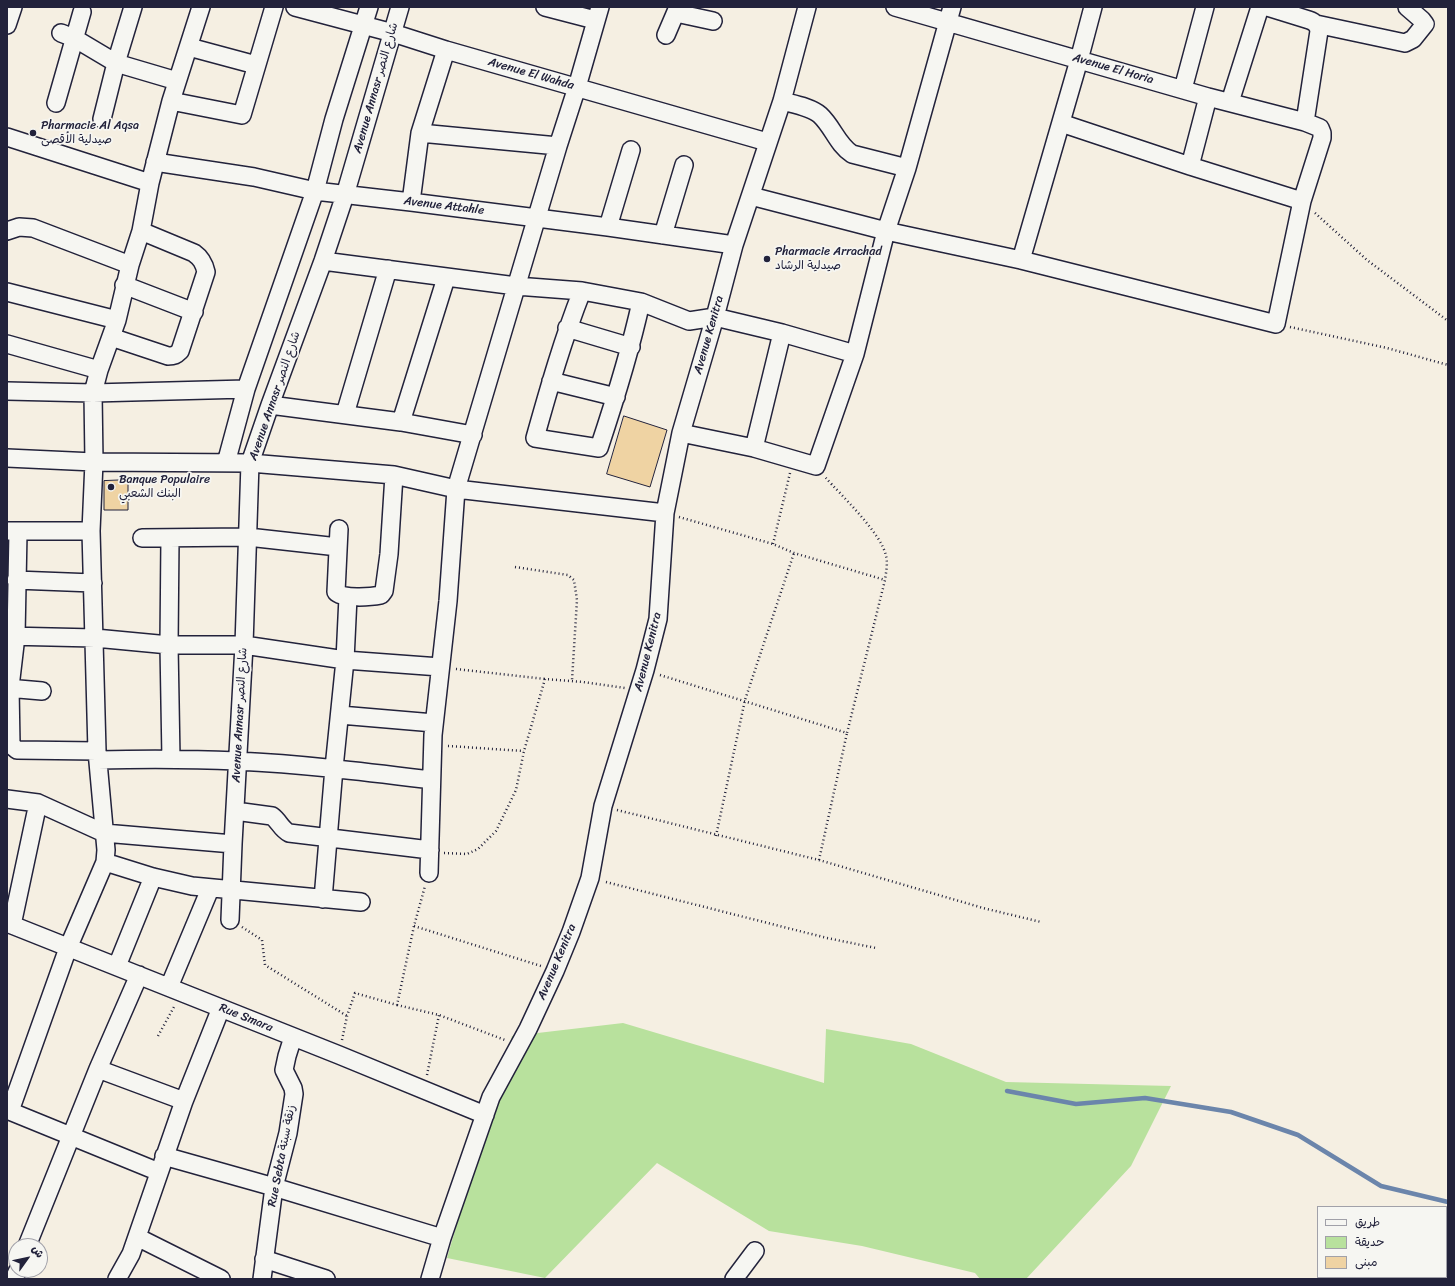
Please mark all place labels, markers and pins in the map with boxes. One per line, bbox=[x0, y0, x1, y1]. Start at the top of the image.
place label: Pharmacie Al Aqsa صيدلية الأقصى bbox=[41, 119, 139, 147]
marker: Pharmacie Al Aqsa صيدلية الأقصى bbox=[28, 128, 38, 138]
place label: Pharmacie Arrachad صيدلية الرشاد bbox=[775, 245, 882, 273]
marker: Pharmacie Arrachad صيدلية الرشاد bbox=[762, 254, 772, 264]
place label: Banque Populaire البنك الشعبي bbox=[119, 473, 210, 501]
marker: Banque Populaire البنك الشعبي bbox=[106, 482, 116, 492]

